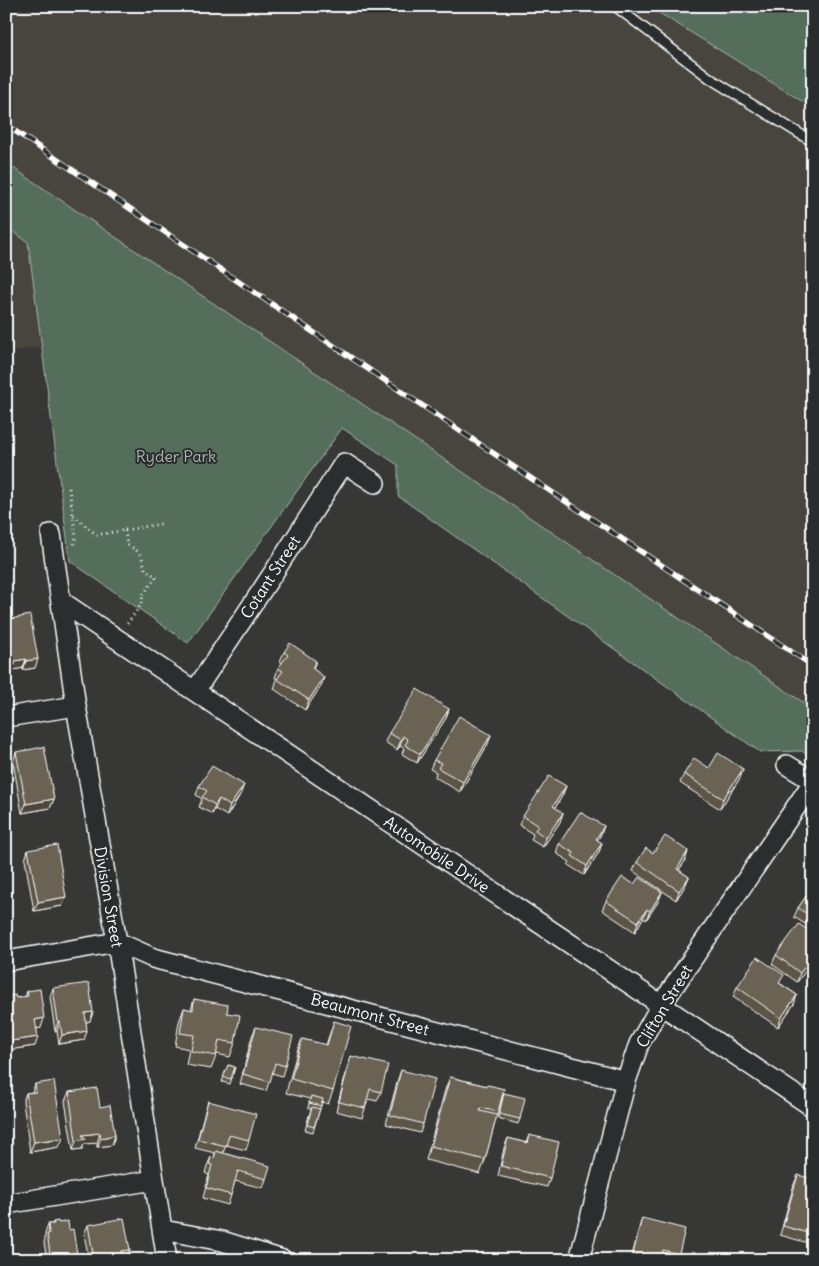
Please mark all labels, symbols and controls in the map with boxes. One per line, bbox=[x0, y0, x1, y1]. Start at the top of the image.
park label: Ryder Park bbox=[136, 446, 216, 466]
street label: Cotant Street bbox=[236, 531, 305, 622]
street label: Automobile Drive bbox=[380, 811, 494, 897]
street label: Division Street bbox=[90, 845, 128, 950]
street label: Clifton Street bbox=[631, 960, 697, 1051]
street label: Beaumont Street bbox=[309, 989, 432, 1040]

